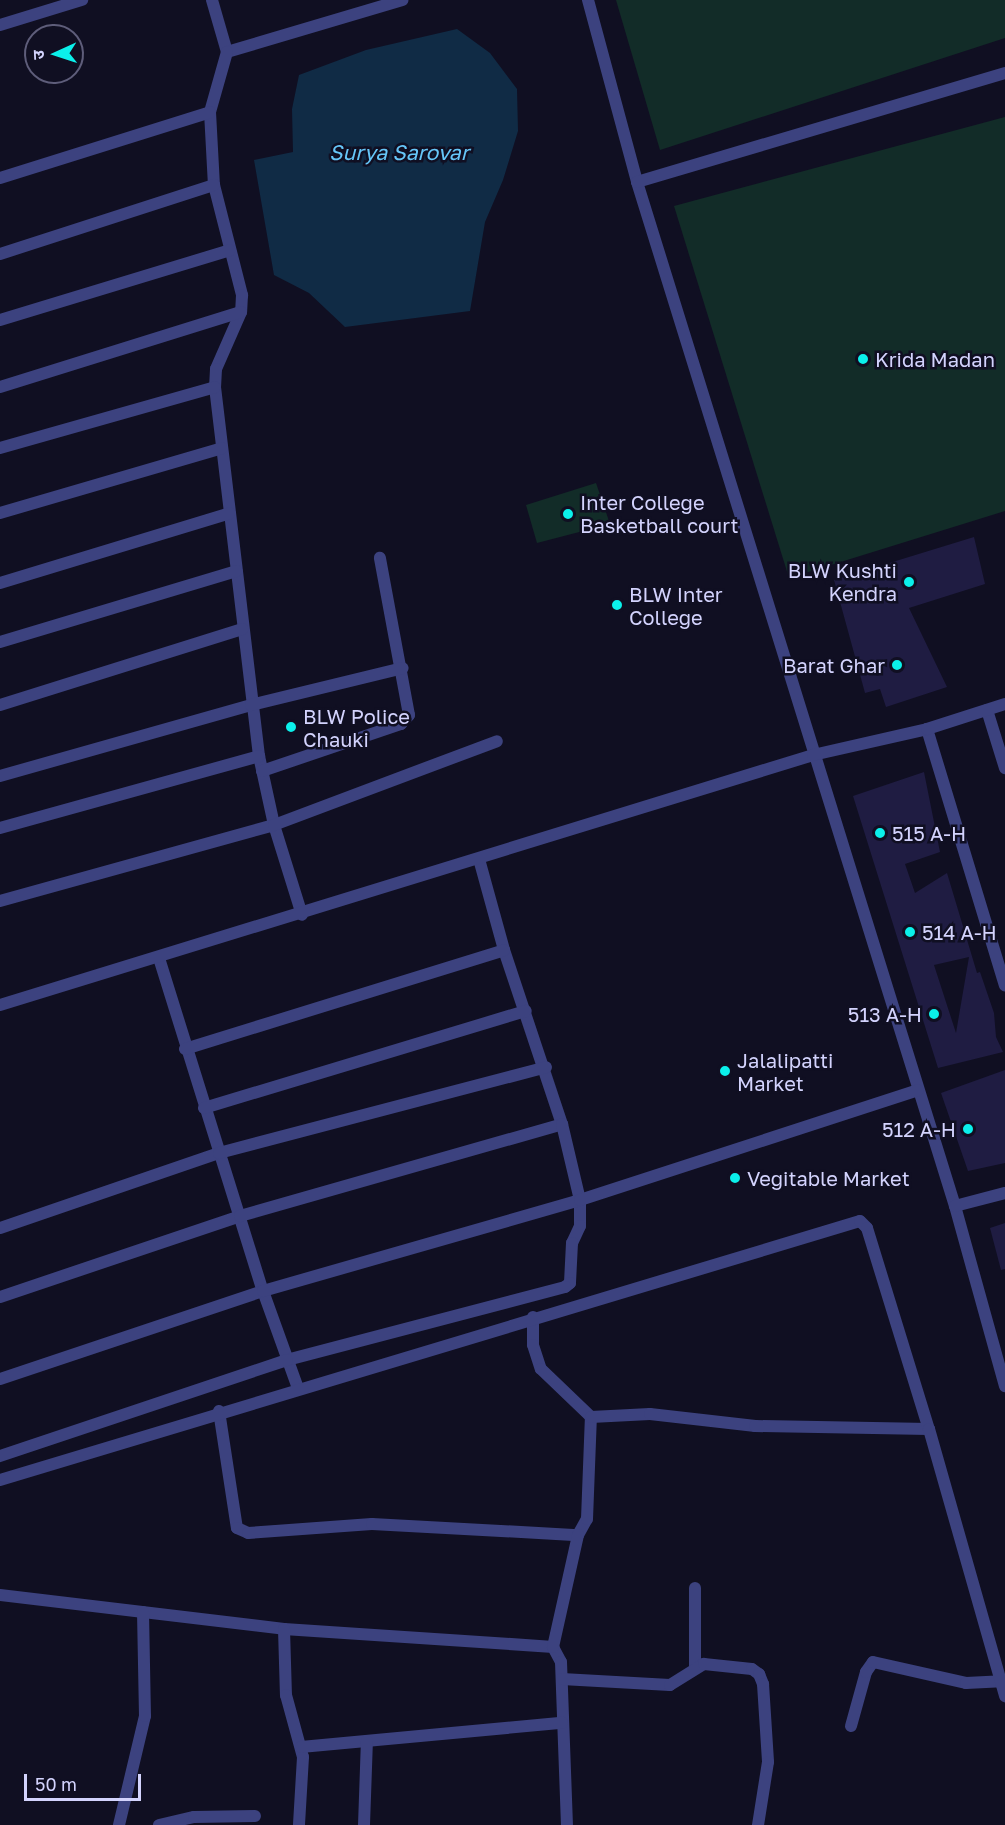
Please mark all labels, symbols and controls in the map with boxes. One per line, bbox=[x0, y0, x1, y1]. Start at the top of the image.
north arrow bbox=[24, 24, 84, 84]
text: उ bbox=[28, 50, 48, 60]
water label: Surya Sarovar bbox=[329, 139, 469, 165]
place label: Krida Madan bbox=[875, 347, 995, 371]
marker: Krida Madan bbox=[856, 352, 870, 366]
place label: Inter College Basketball court bbox=[580, 490, 738, 537]
marker: Inter College Basketball court bbox=[561, 507, 575, 521]
place label: BLW Kushti Kendra bbox=[788, 558, 897, 605]
marker: BLW Kushti Kendra bbox=[902, 575, 916, 589]
place label: BLW Inter College bbox=[629, 582, 723, 629]
marker: BLW Inter College bbox=[610, 598, 624, 612]
place label: Barat Ghar bbox=[783, 653, 885, 677]
marker: Barat Ghar bbox=[890, 658, 904, 672]
place label: BLW Police Chauki bbox=[303, 704, 410, 751]
marker: BLW Police Chauki bbox=[284, 720, 298, 734]
place label: 515 A-H bbox=[892, 821, 966, 845]
marker: 515 A-H bbox=[873, 826, 887, 840]
place label: 514 A-H bbox=[922, 920, 997, 944]
marker: 514 A-H bbox=[903, 925, 917, 939]
place label: 513 A-H bbox=[848, 1002, 922, 1026]
marker: 513 A-H bbox=[927, 1007, 941, 1021]
place label: Jalalipatti Market bbox=[737, 1048, 833, 1095]
marker: Jalalipatti Market bbox=[718, 1064, 732, 1078]
place label: 512 A-H bbox=[882, 1117, 956, 1141]
marker: 512 A-H bbox=[961, 1122, 975, 1136]
place label: Vegitable Market bbox=[747, 1166, 910, 1190]
marker: Vegitable Market bbox=[728, 1171, 742, 1185]
scale bar bbox=[27, 1762, 144, 1800]
text: 50 m bbox=[35, 1773, 77, 1795]

